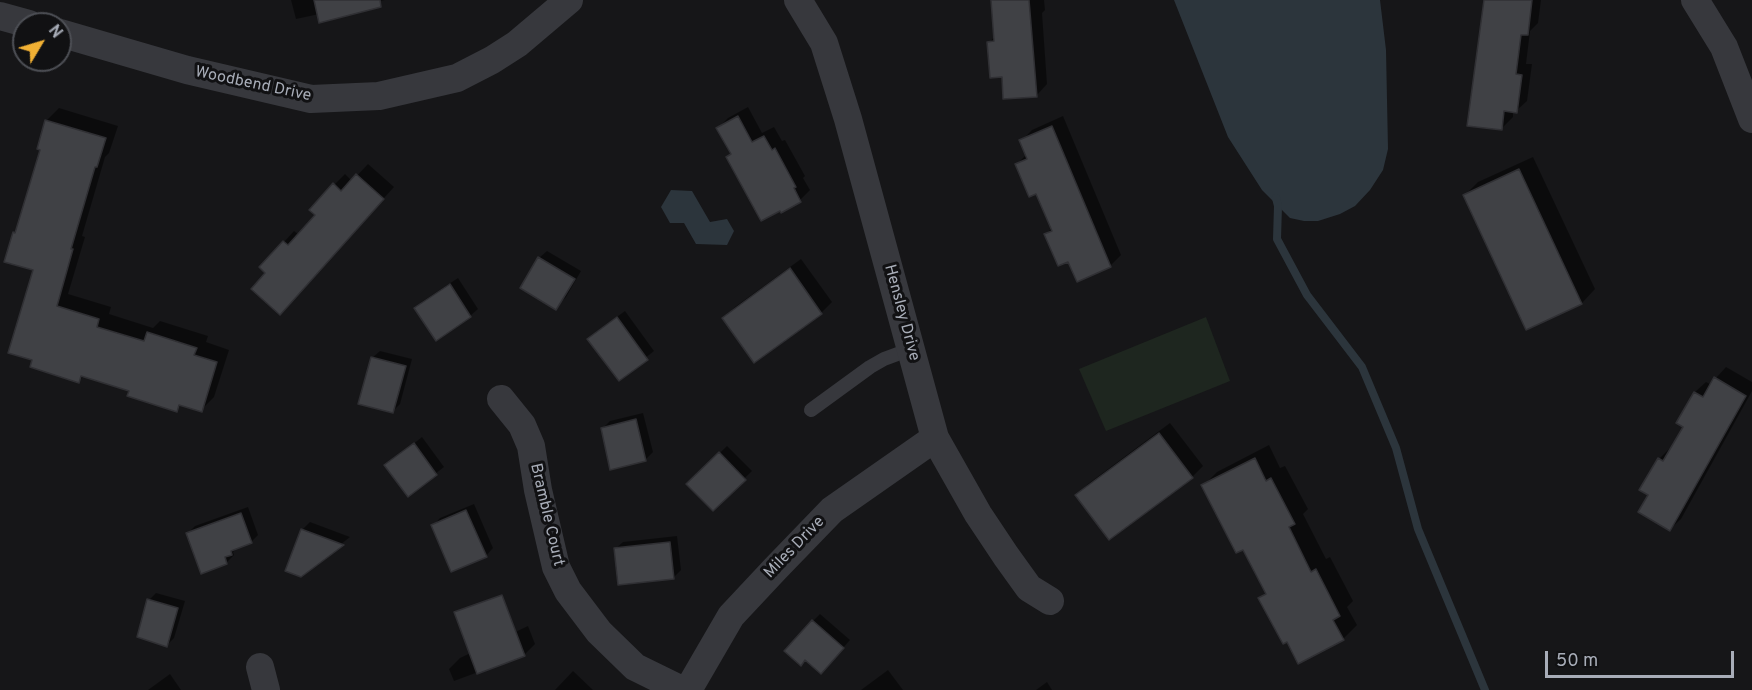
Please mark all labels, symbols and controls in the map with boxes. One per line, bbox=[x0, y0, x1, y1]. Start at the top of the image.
north arrow bbox=[12, 12, 72, 72]
text: N bbox=[43, 21, 66, 43]
street label: Woodbend Drive bbox=[193, 63, 313, 107]
street label: Hensley Drive bbox=[879, 263, 923, 363]
street label: Bramble Court bbox=[525, 462, 567, 568]
street label: Miles Drive bbox=[761, 513, 829, 583]
scale bar bbox=[1548, 639, 1737, 677]
text: 50 m bbox=[1556, 650, 1598, 673]

